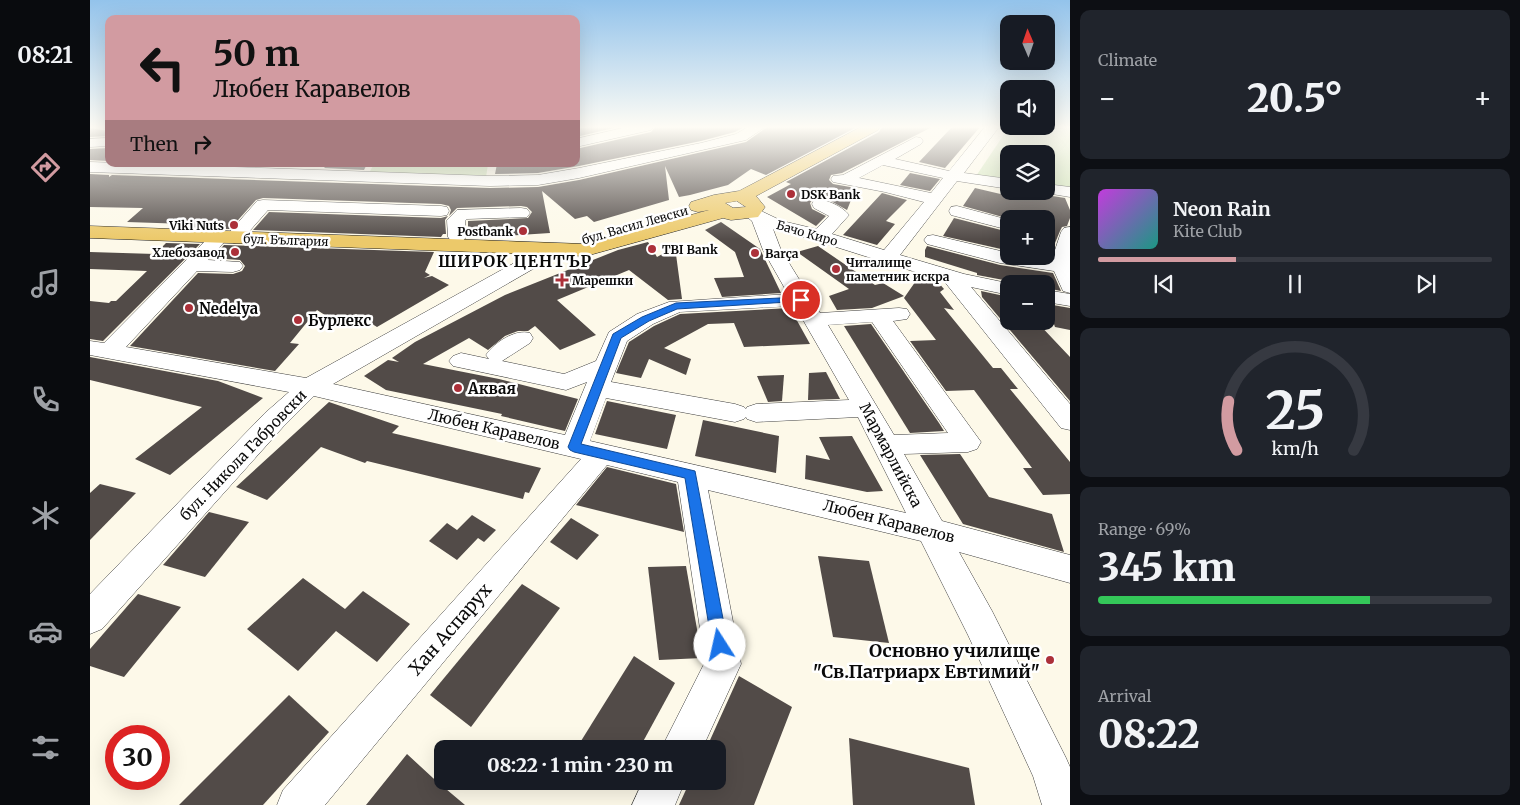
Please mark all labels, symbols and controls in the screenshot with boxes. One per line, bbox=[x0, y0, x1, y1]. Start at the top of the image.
north arrow bbox=[1000, 15, 1055, 70]
map controls bbox=[1000, 15, 1055, 330]
text: 50 m bbox=[213, 32, 300, 76]
icon: left bbox=[130, 35, 195, 100]
text: 08:21 bbox=[17, 41, 73, 69]
text: Climate bbox=[1098, 50, 1157, 70]
text: Любен Каравелов bbox=[213, 75, 410, 103]
text: 20.5° bbox=[1247, 75, 1343, 122]
button: sound bbox=[1000, 80, 1055, 135]
text: − bbox=[1098, 80, 1117, 116]
text: + bbox=[1473, 80, 1492, 116]
icon: right bbox=[188, 130, 216, 158]
text: Then bbox=[130, 132, 178, 156]
button: layers bbox=[1000, 145, 1055, 200]
icon: directions bbox=[28, 150, 63, 185]
place label: DSK Bank bbox=[801, 187, 860, 202]
marker: DSK Bank bbox=[785, 188, 797, 200]
text: Neon Rain bbox=[1173, 197, 1271, 221]
street label: бул. Васил Левски bbox=[580, 203, 690, 247]
button: + bbox=[1000, 210, 1055, 265]
street label: Бачо Киро bbox=[775, 217, 839, 249]
place label: Viki Nuts bbox=[168, 218, 224, 233]
marker: Viki Nuts bbox=[228, 219, 240, 231]
text: Kite Club bbox=[1173, 221, 1242, 241]
place label: Postbank bbox=[457, 224, 513, 239]
marker: Postbank bbox=[517, 225, 529, 237]
street label: бул. България bbox=[243, 231, 329, 249]
place label: TBI Bank bbox=[662, 242, 718, 257]
marker: TBI Bank bbox=[646, 243, 658, 255]
place label: Хлебозавод bbox=[152, 245, 225, 260]
marker: Хлебозавод bbox=[229, 246, 241, 258]
place label: Barça bbox=[765, 246, 799, 261]
marker: Barça bbox=[749, 247, 761, 259]
district label: ШИРОК ЦЕНТЪР bbox=[438, 251, 592, 271]
place label: Читалище паметник искра bbox=[846, 255, 950, 284]
marker: Читалище паметник искра bbox=[830, 263, 842, 275]
icon: music bbox=[28, 266, 63, 301]
icon: previous bbox=[1150, 270, 1178, 298]
icon: pause bbox=[1281, 270, 1309, 298]
icon: next bbox=[1412, 270, 1440, 298]
place label: Марешки bbox=[572, 273, 634, 288]
marker: Марешки bbox=[556, 274, 568, 286]
button: − bbox=[1000, 275, 1055, 330]
pin bbox=[780, 279, 822, 321]
icon: arrive bbox=[787, 286, 815, 314]
place label: Nedelya bbox=[199, 299, 259, 318]
marker: Nedelya bbox=[183, 302, 195, 314]
place label: Бурлекс bbox=[308, 311, 371, 330]
marker: Бурлекс bbox=[292, 314, 304, 326]
text: 25 bbox=[1265, 378, 1325, 443]
place label: Аквая bbox=[467, 379, 516, 398]
icon: phone bbox=[28, 382, 63, 417]
marker: Аквая bbox=[452, 382, 464, 394]
street label: бул. Никола Габровски bbox=[176, 386, 310, 524]
street label: Мармарлийска bbox=[856, 400, 926, 510]
street label: Любен Каравелов bbox=[426, 405, 562, 453]
text: km/h bbox=[1271, 437, 1319, 460]
street label: Любен Каравелов bbox=[821, 496, 957, 547]
icon: climate bbox=[28, 498, 63, 533]
text: Range · 69% bbox=[1098, 519, 1191, 539]
text: 345 km bbox=[1098, 544, 1236, 591]
street label: Хан Аспарух bbox=[404, 578, 496, 680]
icon: car bbox=[28, 614, 63, 649]
position arrow bbox=[693, 618, 745, 670]
place label: Основно училище "Св.Патриарх Евтимий" bbox=[813, 639, 1040, 683]
marker: Основно училище "Св.Патриарх Евтимий" bbox=[1044, 654, 1056, 666]
text: Arrival bbox=[1098, 686, 1151, 706]
text: 08:22 bbox=[1098, 711, 1200, 758]
speed limit sign: 30 bbox=[105, 725, 170, 790]
icon: filters bbox=[28, 730, 63, 765]
text: 08:22 · 1 min · 230 m bbox=[487, 753, 673, 777]

